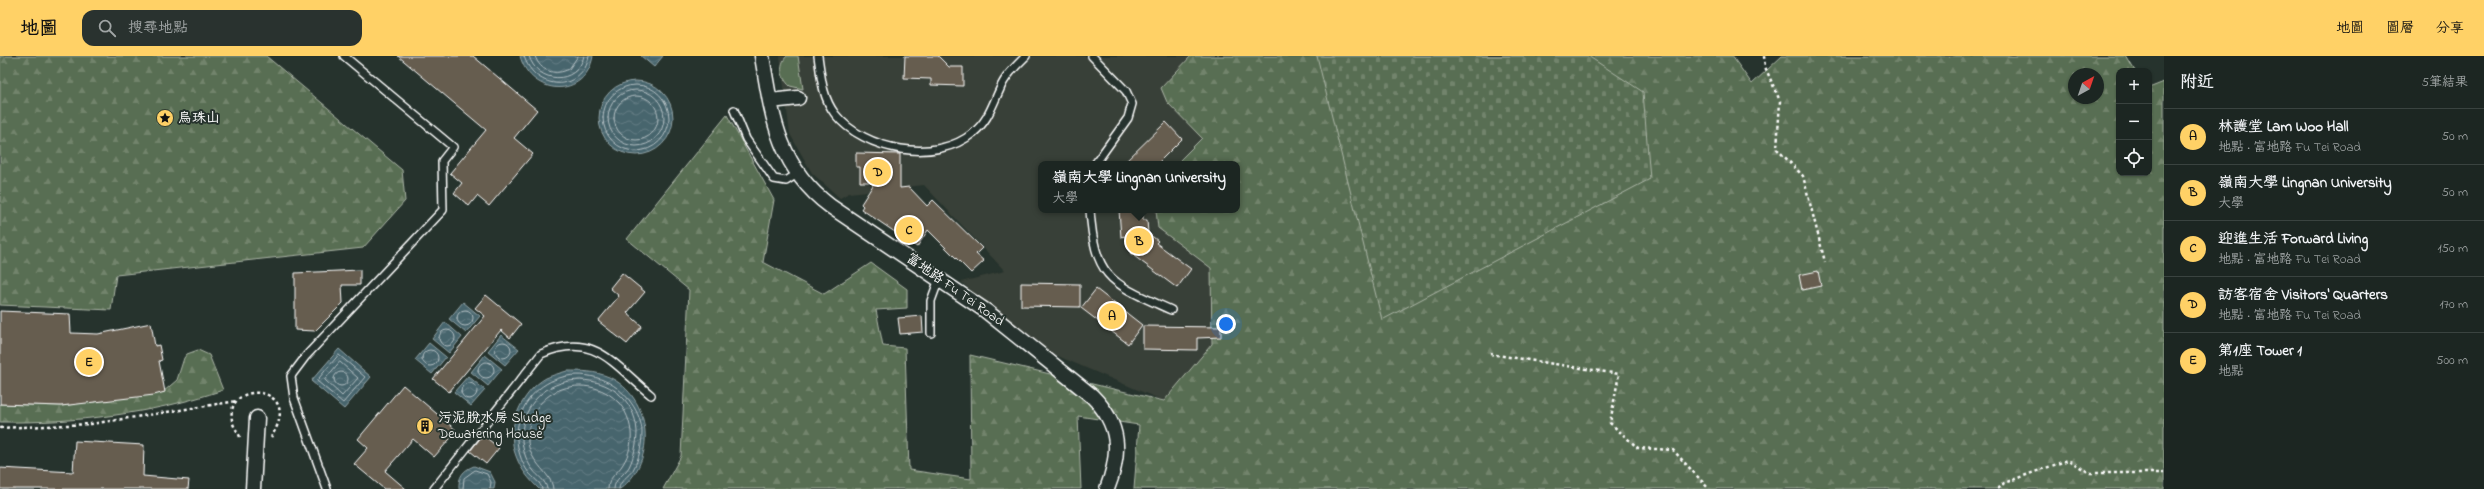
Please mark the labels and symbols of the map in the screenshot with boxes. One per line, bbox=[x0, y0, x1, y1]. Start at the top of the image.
north arrow bbox=[2068, 68, 2104, 104]
place icon: 烏珠山 bbox=[155, 108, 175, 128]
place label: 烏珠山 bbox=[178, 108, 220, 129]
pin: D bbox=[865, 157, 891, 187]
pin: C bbox=[896, 215, 922, 245]
pin: B bbox=[1126, 226, 1152, 256]
street label: 富地路 Fu Tei Road bbox=[902, 248, 1009, 332]
pin: A bbox=[1099, 301, 1125, 331]
your location bbox=[1216, 314, 1236, 334]
pin: E bbox=[76, 347, 102, 377]
place label: 污泥脫水房 Sludge Dewatering House bbox=[437, 408, 552, 446]
building icon: 污泥脫水房 Sludge Dewatering House bbox=[415, 416, 435, 436]

